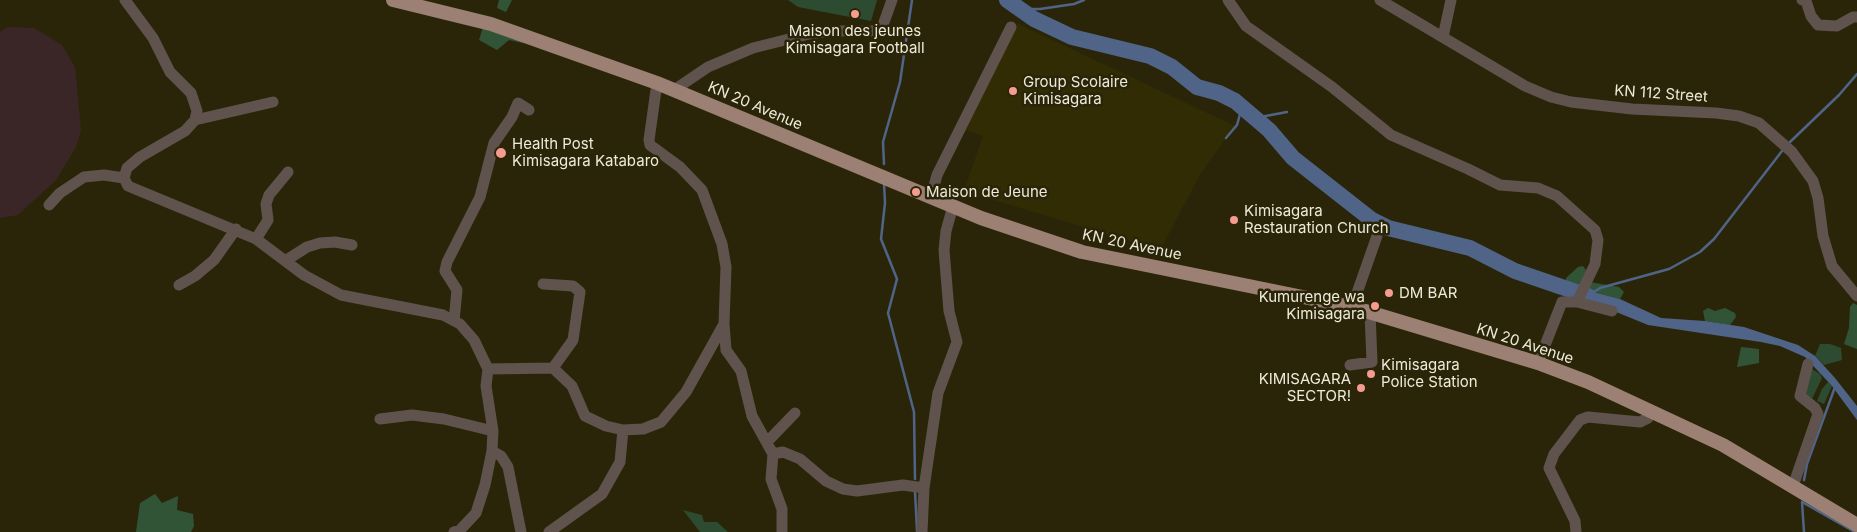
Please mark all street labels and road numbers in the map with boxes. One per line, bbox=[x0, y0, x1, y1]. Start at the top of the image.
street label: KN 20 Avenue bbox=[705, 78, 805, 134]
street label: KN 112 Street bbox=[1614, 82, 1708, 106]
street label: KN 20 Avenue bbox=[1081, 226, 1183, 264]
street label: KN 20 Avenue bbox=[1474, 320, 1576, 368]

